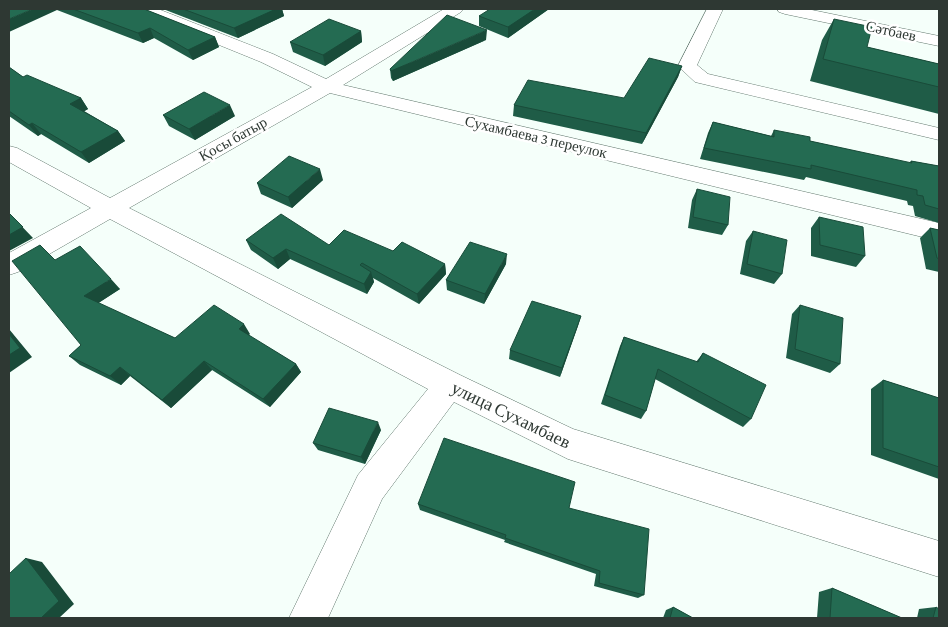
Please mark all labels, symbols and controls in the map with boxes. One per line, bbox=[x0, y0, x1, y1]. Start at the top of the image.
street label: Сәтбаев bbox=[864, 18, 918, 44]
street label: Сухамбаева 3 переулок bbox=[463, 113, 609, 161]
street label: Қосы батыр bbox=[196, 114, 270, 164]
street label: улица Сухамбаев bbox=[448, 377, 574, 453]

